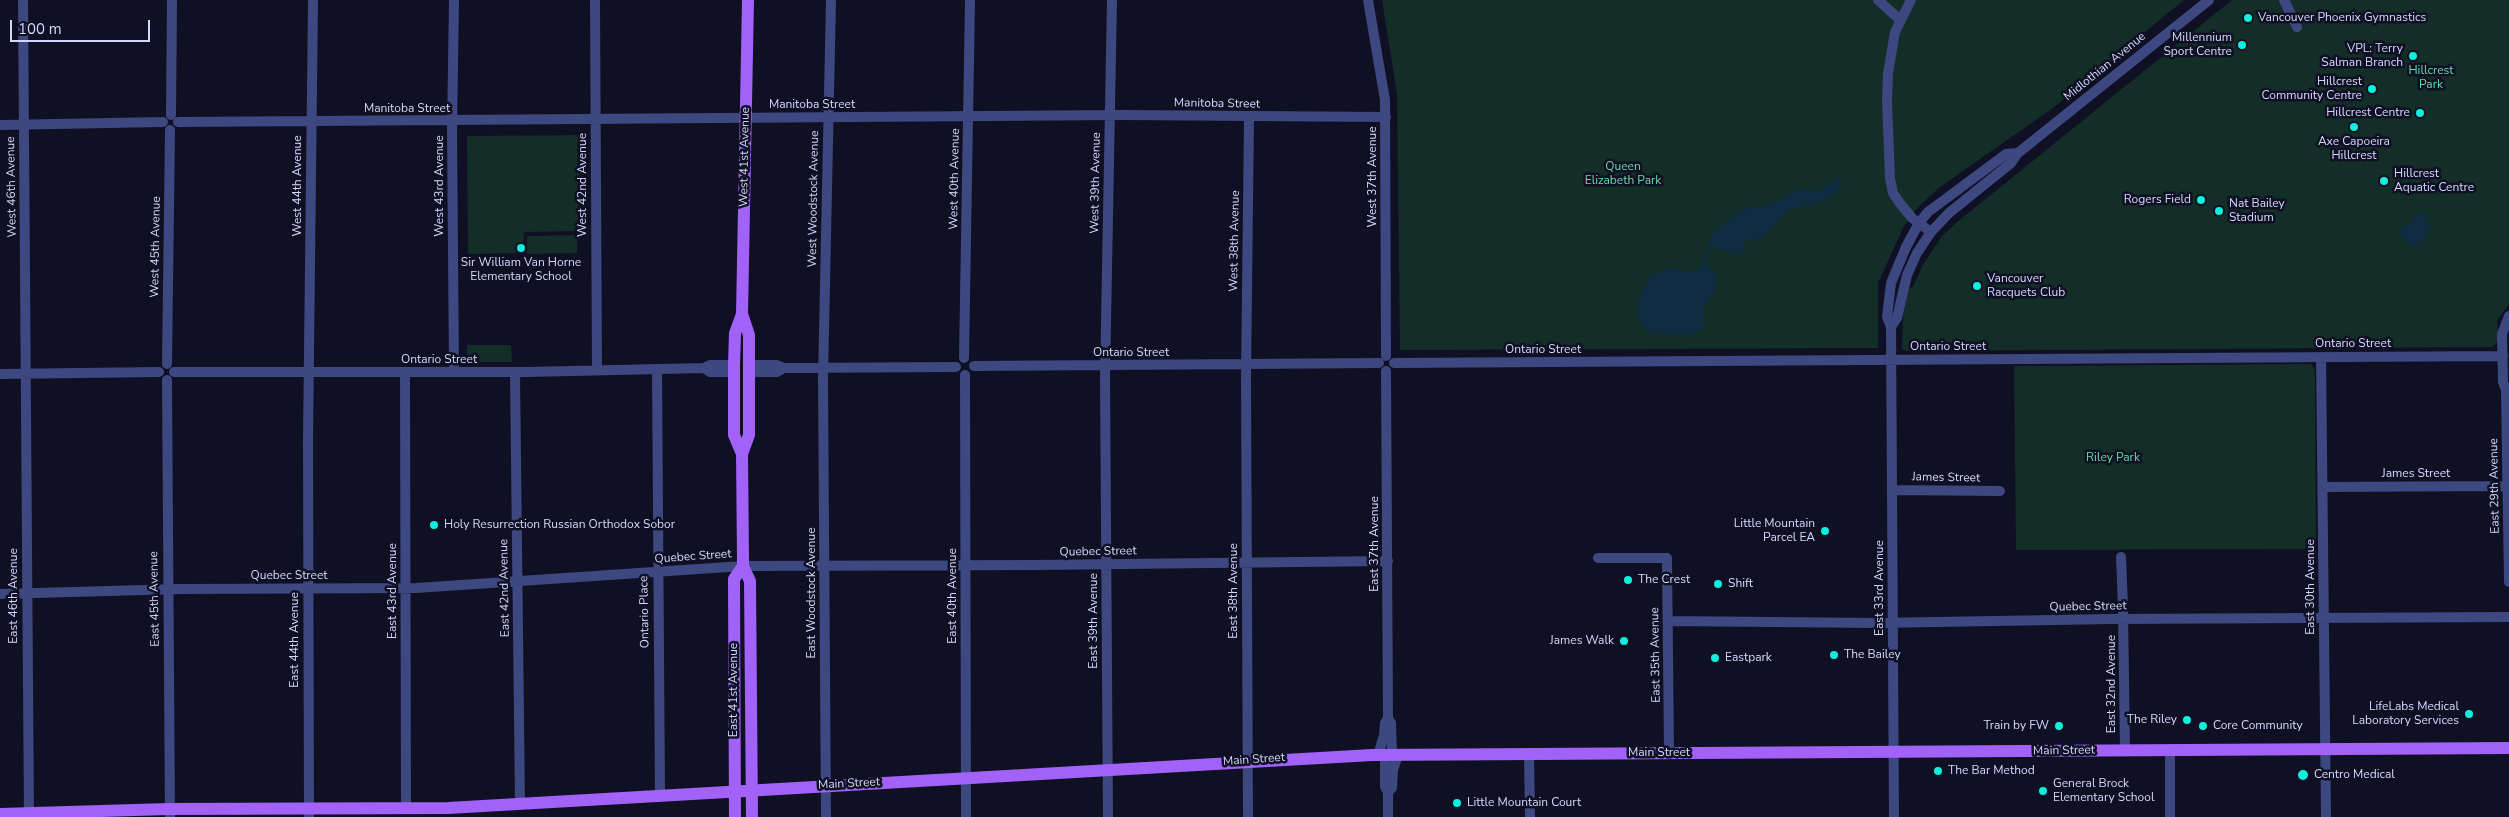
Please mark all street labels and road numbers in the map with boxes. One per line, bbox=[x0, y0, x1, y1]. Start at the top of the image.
street label: Midlothian Avenue bbox=[2061, 30, 2149, 104]
street label: Manitoba Street bbox=[1174, 96, 1260, 112]
street label: Manitoba Street bbox=[769, 98, 855, 112]
street label: Manitoba Street bbox=[364, 102, 450, 116]
street label: West 41st Avenue bbox=[737, 107, 753, 207]
street label: West 37th Avenue bbox=[1366, 126, 1380, 228]
street label: West 40th Avenue bbox=[947, 128, 963, 230]
street label: West Woodstock Avenue bbox=[806, 131, 822, 267]
street label: West 39th Avenue bbox=[1088, 132, 1104, 234]
street label: West 42nd Avenue bbox=[576, 133, 590, 237]
street label: West 44th Avenue bbox=[291, 135, 305, 237]
street label: West 43rd Avenue bbox=[433, 135, 447, 237]
street label: West 46th Avenue bbox=[4, 136, 20, 238]
street label: West 38th Avenue bbox=[1227, 190, 1243, 292]
street label: West 45th Avenue bbox=[148, 196, 164, 298]
street label: Ontario Street bbox=[2315, 337, 2391, 351]
street label: Ontario Street bbox=[1910, 340, 1986, 354]
street label: Ontario Street bbox=[1505, 343, 1581, 357]
street label: Ontario Street bbox=[1093, 346, 1169, 360]
street label: Ontario Street bbox=[401, 353, 477, 367]
street label: East 29th Avenue bbox=[2487, 438, 2503, 534]
street label: James Street bbox=[2382, 467, 2450, 481]
street label: James Street bbox=[1912, 470, 1980, 486]
street label: East 37th Avenue bbox=[1368, 496, 1382, 592]
street label: East Woodstock Avenue bbox=[805, 527, 819, 659]
street label: East 42nd Avenue bbox=[497, 539, 513, 637]
street label: East 30th Avenue bbox=[2304, 539, 2318, 635]
street label: East 33rd Avenue bbox=[1873, 540, 1887, 636]
street label: East 43rd Avenue bbox=[386, 543, 400, 639]
street label: East 38th Avenue bbox=[1227, 543, 1241, 639]
street label: Quebec Street bbox=[1059, 544, 1137, 560]
street label: Quebec Street bbox=[654, 547, 732, 567]
street label: East 46th Avenue bbox=[7, 548, 21, 644]
street label: East 40th Avenue bbox=[946, 548, 960, 644]
street label: East 45th Avenue bbox=[147, 551, 163, 647]
street label: Quebec Street bbox=[250, 569, 328, 583]
street label: East 39th Avenue bbox=[1087, 573, 1101, 669]
street label: Ontario Place bbox=[637, 576, 653, 648]
street label: East 44th Avenue bbox=[288, 592, 302, 688]
street label: Quebec Street bbox=[2049, 599, 2127, 615]
street label: East 35th Avenue bbox=[1648, 607, 1664, 703]
street label: East 32nd Avenue bbox=[2105, 635, 2119, 733]
street label: East 41st Avenue bbox=[727, 643, 741, 737]
street label: Main Street bbox=[2033, 743, 2095, 759]
street label: Main Street bbox=[1628, 746, 1690, 760]
street label: Main Street bbox=[1223, 751, 1285, 769]
street label: Main Street bbox=[818, 775, 880, 793]

